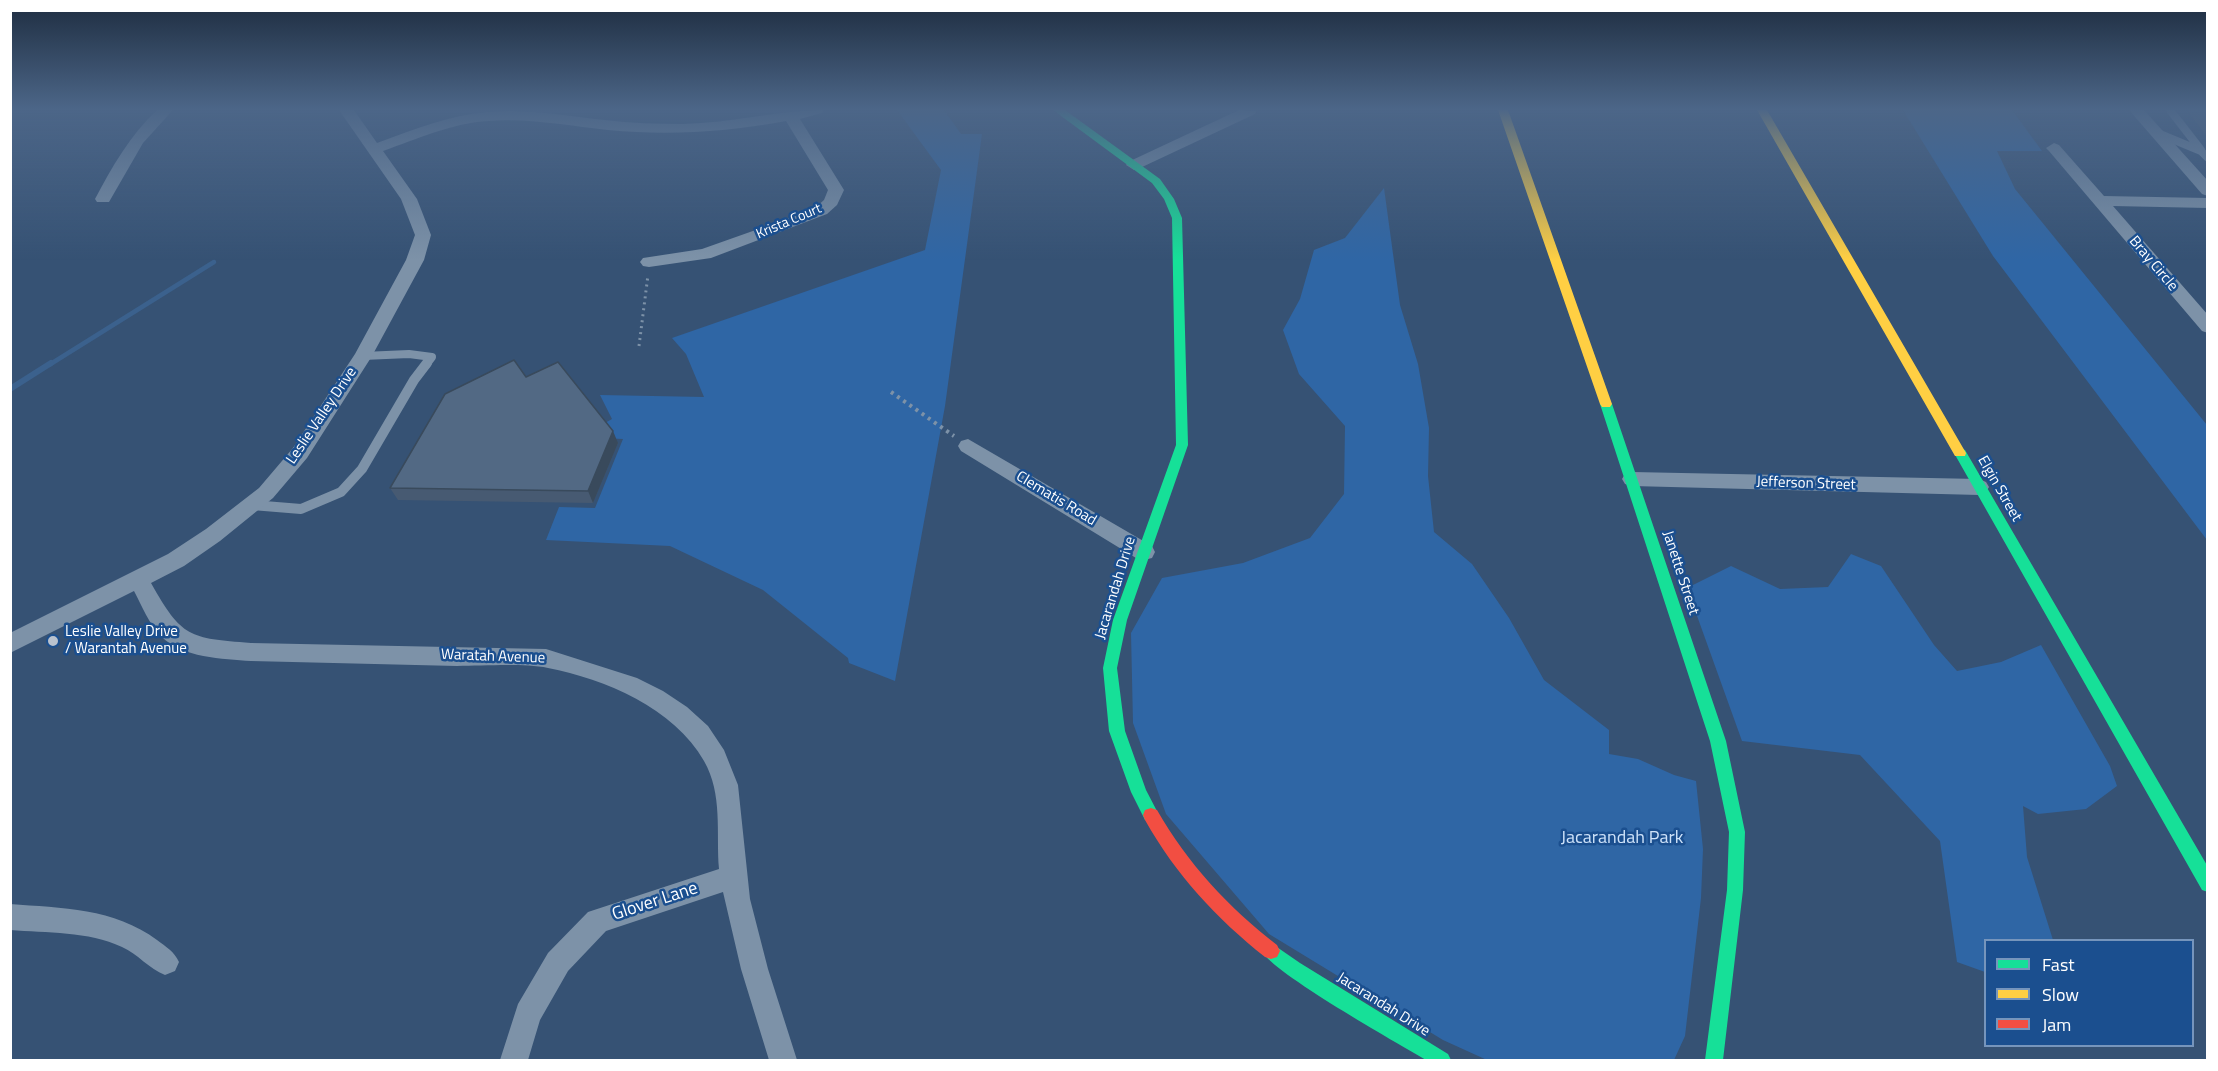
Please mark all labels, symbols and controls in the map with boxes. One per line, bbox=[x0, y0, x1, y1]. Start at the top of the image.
street label: Krista Court bbox=[754, 201, 824, 243]
street label: Bray Circle bbox=[2125, 233, 2181, 295]
street label: Leslie Valley Drive bbox=[283, 364, 361, 468]
street label: Elgin Street bbox=[1973, 453, 2025, 525]
street label: Clematis Road bbox=[1013, 468, 1099, 530]
street label: Jefferson Street bbox=[1756, 473, 1856, 495]
street label: Janette Street bbox=[1658, 529, 1702, 617]
street label: Jacarandah Drive bbox=[1092, 535, 1140, 641]
place label: Leslie Valley Drive / Warantah Avenue bbox=[65, 623, 187, 658]
marker: Leslie Valley Drive / Warantah Avenue bbox=[46, 634, 60, 648]
street label: Waratah Avenue bbox=[441, 646, 545, 668]
park label: Jacarandah Park bbox=[1561, 828, 1683, 850]
street label: Glover Lane bbox=[609, 878, 701, 926]
legend bbox=[1984, 939, 2194, 1047]
text: Fast bbox=[2042, 951, 2075, 978]
street label: Jacarandah Drive bbox=[1333, 969, 1433, 1041]
text: Slow bbox=[2042, 981, 2079, 1008]
text: Jam bbox=[2042, 1011, 2071, 1038]

